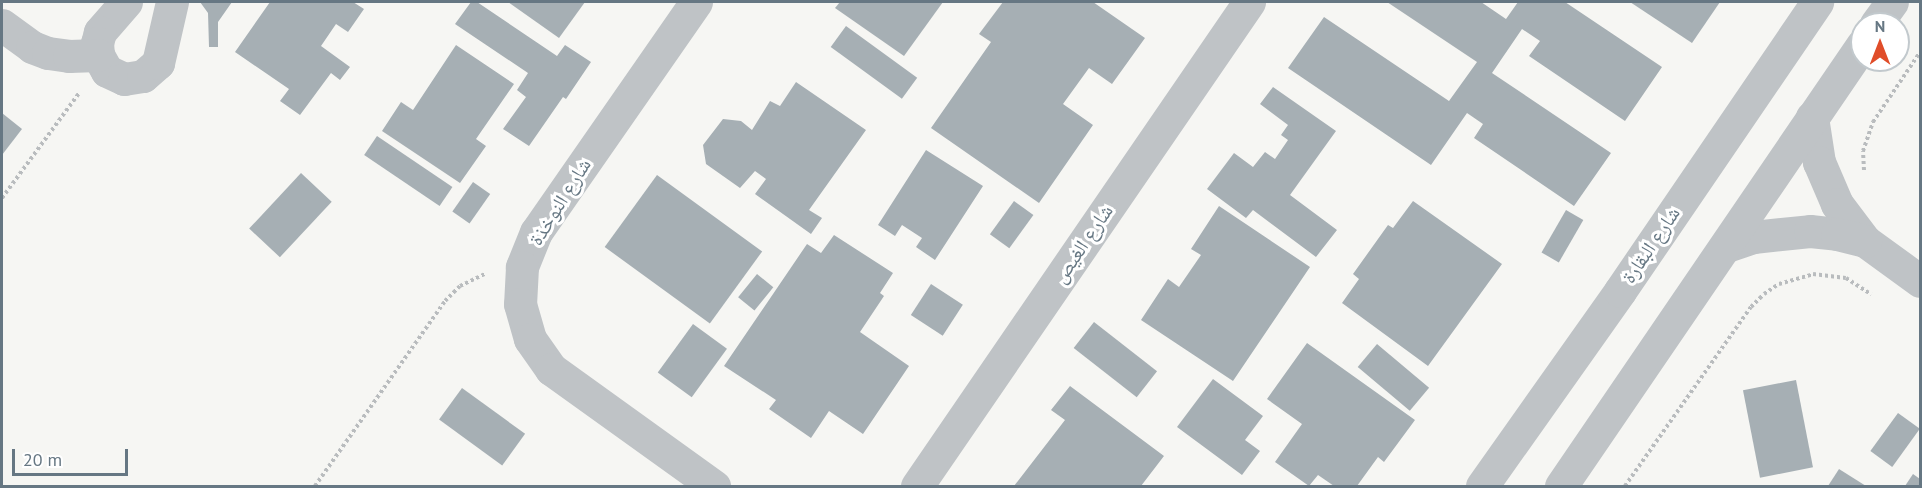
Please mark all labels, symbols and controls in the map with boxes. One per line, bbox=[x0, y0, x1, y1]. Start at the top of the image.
north arrow bbox=[1850, 12, 1910, 72]
text: N bbox=[1875, 16, 1885, 36]
street label: شارع النوخذة bbox=[524, 154, 596, 250]
street label: شارع الغيص bbox=[1048, 200, 1118, 288]
street label: شارع البقارة bbox=[1617, 202, 1685, 288]
scale bar bbox=[15, 437, 130, 475]
text: 20 m bbox=[23, 448, 62, 471]

